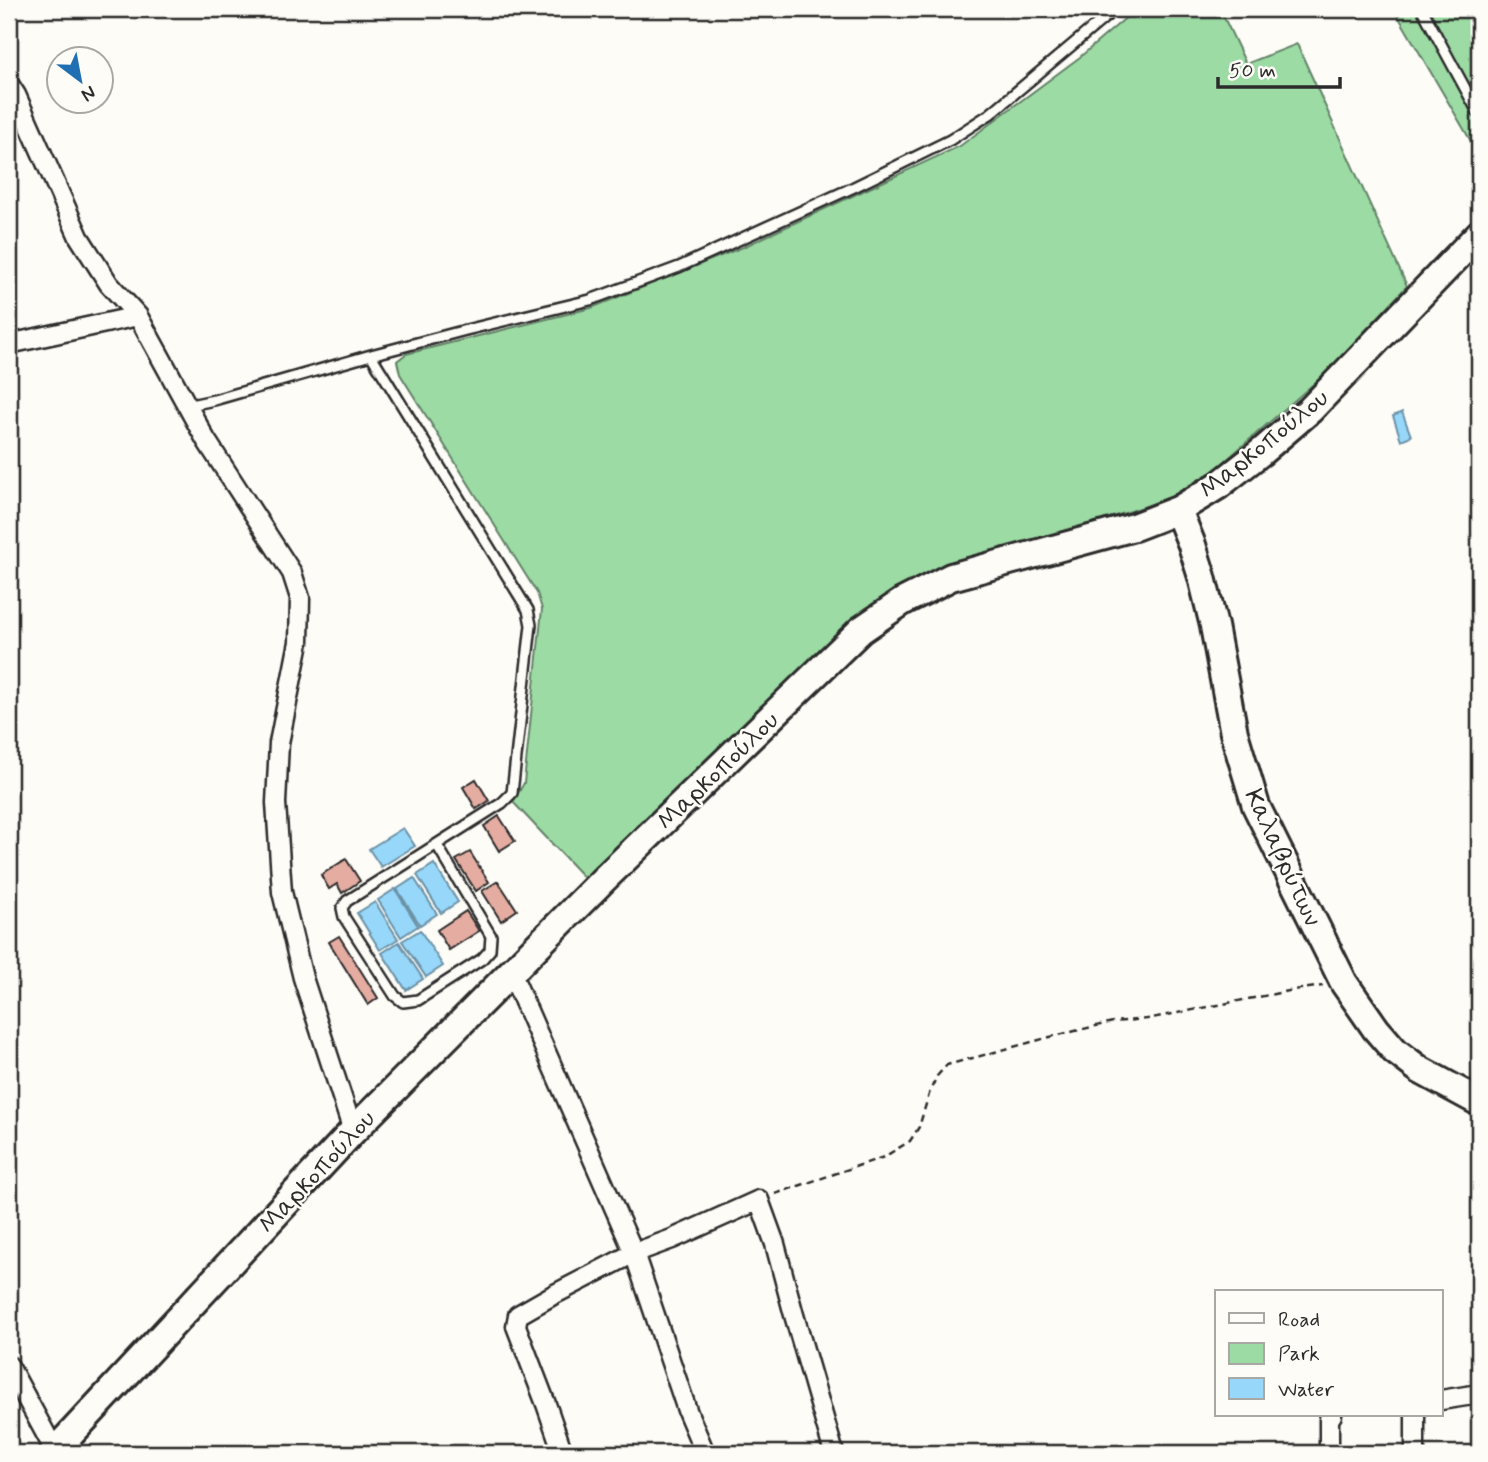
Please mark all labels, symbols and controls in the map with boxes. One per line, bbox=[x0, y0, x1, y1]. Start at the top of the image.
north arrow bbox=[46, 46, 116, 116]
scale bar bbox=[1218, 46, 1341, 90]
text: 50 m bbox=[1229, 57, 1276, 85]
text: N bbox=[76, 79, 100, 107]
street label: Μαρκοπούλου bbox=[1192, 382, 1336, 507]
street label: Μαρκοπούλου bbox=[650, 704, 787, 838]
street label: Καλαβρύτων bbox=[1236, 784, 1329, 932]
street label: Μαρκοπούλου bbox=[251, 1103, 384, 1242]
legend bbox=[1215, 1290, 1442, 1416]
text: Road bbox=[1278, 1306, 1320, 1334]
text: Park bbox=[1278, 1340, 1320, 1368]
text: Water bbox=[1278, 1376, 1334, 1404]

